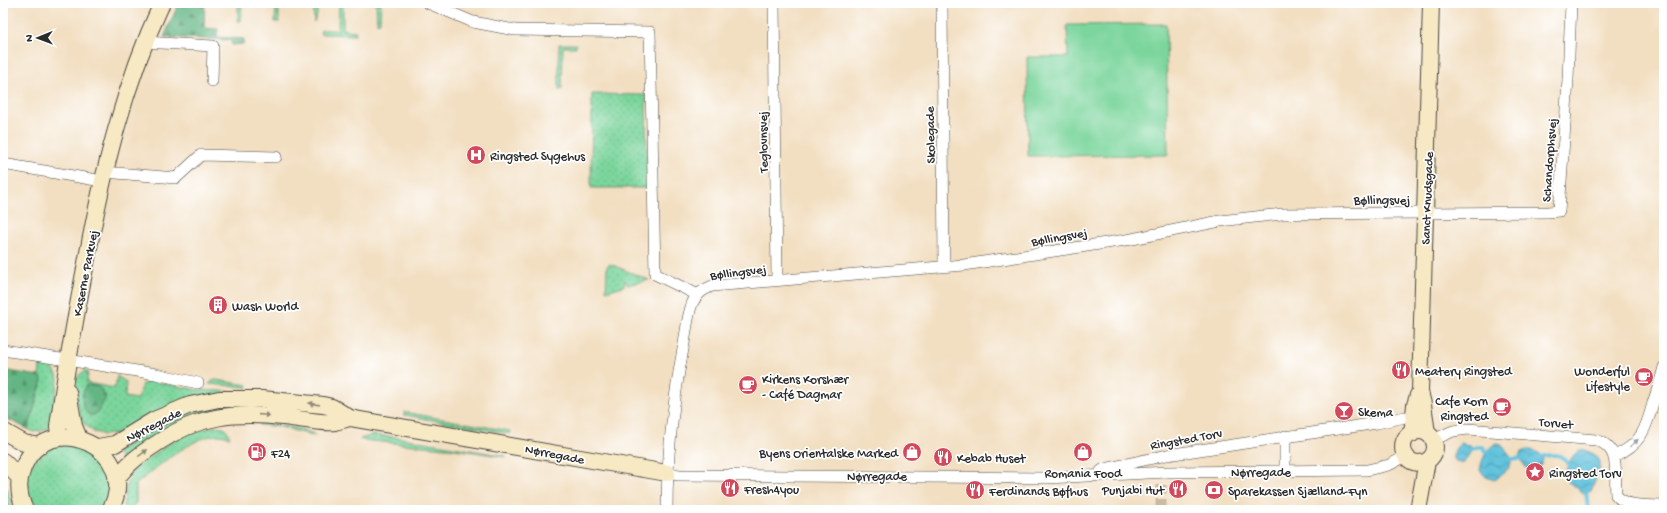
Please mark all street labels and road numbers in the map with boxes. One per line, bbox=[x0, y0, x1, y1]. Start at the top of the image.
street label: Skolegade bbox=[923, 106, 939, 164]
street label: Teglovnsvej bbox=[756, 111, 773, 174]
street label: Schandorphsvej bbox=[1540, 118, 1561, 203]
street label: Sanct Knudsgade bbox=[1419, 151, 1438, 245]
street label: Bøllingsvej bbox=[1353, 194, 1410, 209]
street label: Bøllingsvej bbox=[1029, 226, 1089, 251]
street label: Kaserne Parkvej bbox=[71, 229, 102, 318]
street label: Bøllingsvej bbox=[708, 263, 767, 284]
street label: Nørregade bbox=[124, 406, 185, 447]
street label: Torvet bbox=[1537, 415, 1575, 434]
street label: Ringsted Torv bbox=[1149, 427, 1224, 454]
street label: Nørregade bbox=[524, 442, 586, 469]
street label: Nørregade bbox=[1231, 466, 1291, 481]
street label: Nørregade bbox=[847, 470, 907, 485]

